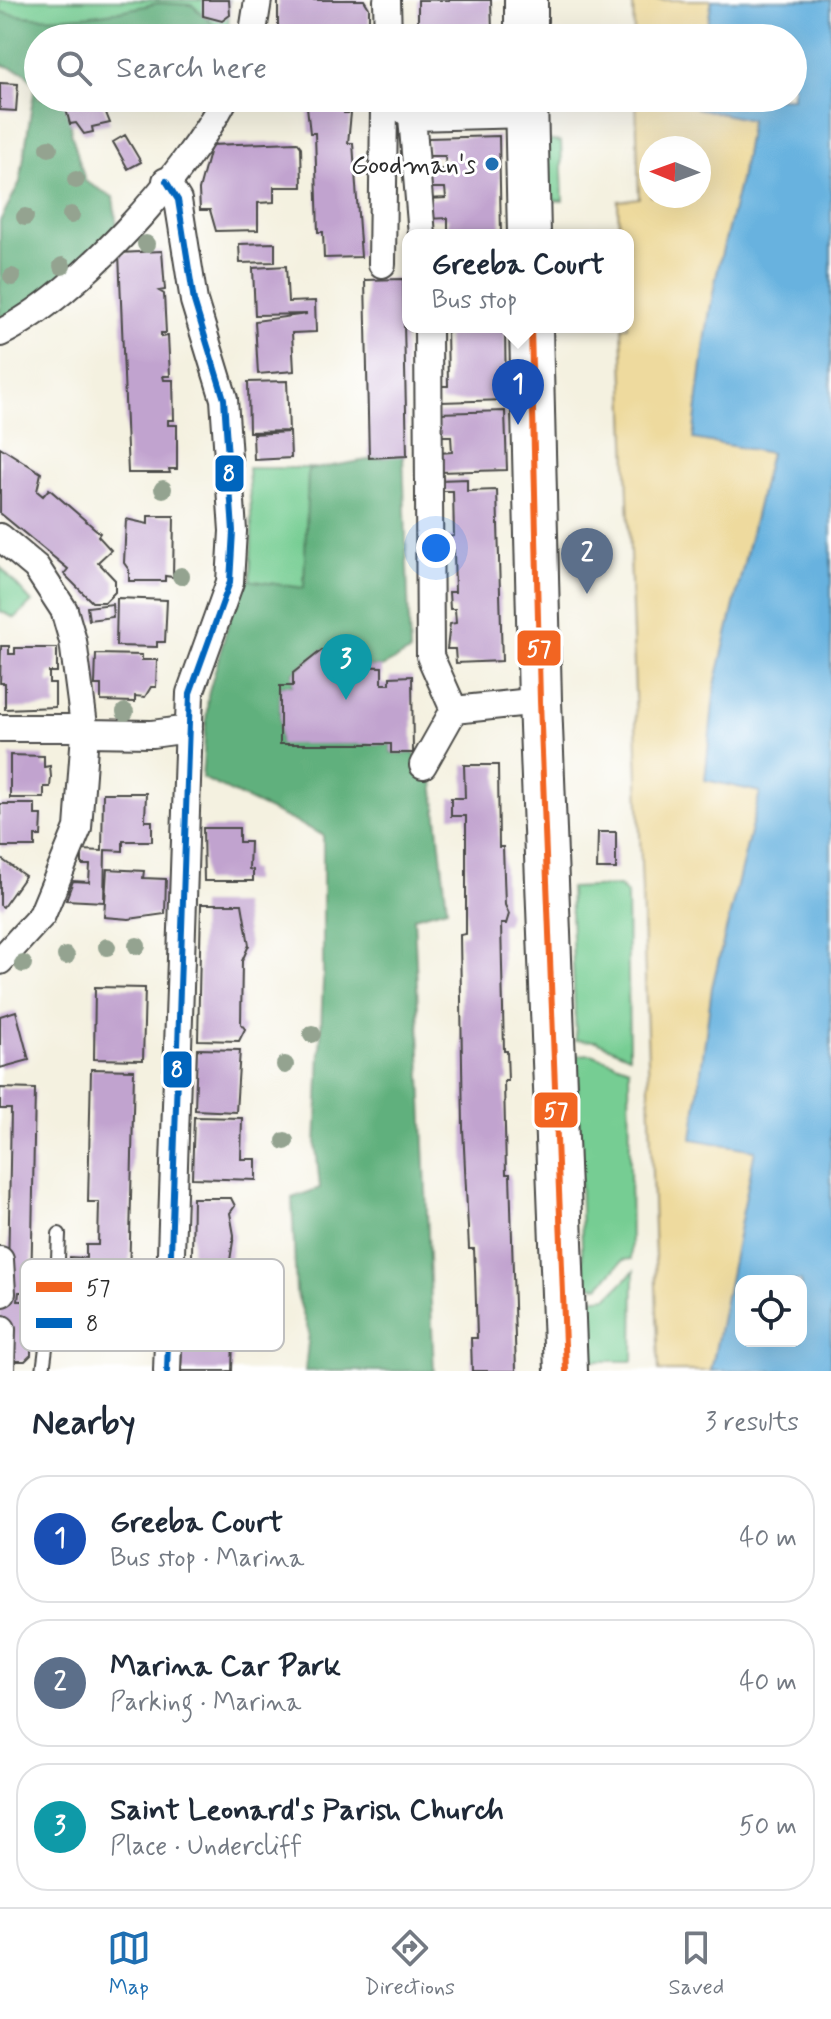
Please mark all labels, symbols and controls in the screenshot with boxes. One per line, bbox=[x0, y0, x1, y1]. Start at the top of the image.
search box bbox=[24, 24, 807, 112]
icon: search bbox=[52, 46, 96, 90]
text: Search here bbox=[116, 49, 267, 88]
north arrow bbox=[639, 136, 711, 208]
place label: Goodman's bbox=[351, 149, 476, 183]
marker: Goodman's bbox=[483, 155, 501, 173]
popup bbox=[402, 229, 634, 333]
text: Greeba Court bbox=[432, 245, 604, 284]
text: Bus stop bbox=[432, 284, 518, 318]
pin: 1 bbox=[492, 359, 544, 425]
line badge: 8 bbox=[214, 454, 245, 493]
text: 8 bbox=[223, 461, 235, 489]
your location bbox=[416, 528, 456, 568]
pin: 2 bbox=[561, 528, 613, 594]
line badge: 57 bbox=[516, 629, 562, 667]
pin: 3 bbox=[320, 634, 372, 700]
text: 57 bbox=[527, 636, 551, 664]
line badge: 8 bbox=[162, 1050, 193, 1089]
text: 8 bbox=[171, 1057, 183, 1085]
line badge: 57 bbox=[533, 1091, 579, 1129]
text: 57 bbox=[544, 1098, 568, 1126]
legend bbox=[20, 1259, 284, 1351]
text: 57 bbox=[86, 1275, 110, 1303]
map controls bbox=[735, 1275, 807, 1347]
button: locate bbox=[735, 1275, 807, 1347]
text: 8 bbox=[86, 1311, 98, 1339]
text: Nearby bbox=[32, 1401, 136, 1446]
text: 3 results bbox=[705, 1406, 799, 1440]
text: Greeba Court bbox=[110, 1503, 283, 1542]
text: 1 bbox=[54, 1522, 66, 1556]
text: 40 m bbox=[739, 1522, 797, 1556]
text: Bus stop · Marina bbox=[110, 1542, 304, 1576]
text: Marina Car Park bbox=[110, 1647, 341, 1686]
text: 2 bbox=[54, 1666, 66, 1700]
text: 40 m bbox=[739, 1666, 797, 1700]
text: Parking · Marina bbox=[110, 1686, 301, 1720]
text: Saint Leonard's Parish Church bbox=[110, 1791, 504, 1830]
text: 3 bbox=[54, 1810, 66, 1844]
text: 50 m bbox=[739, 1810, 797, 1844]
text: Place · Undercliff bbox=[110, 1830, 302, 1864]
tab: Map bbox=[107, 1926, 151, 2002]
tab: Directions bbox=[364, 1926, 455, 2002]
tab: Saved bbox=[669, 1926, 724, 2002]

